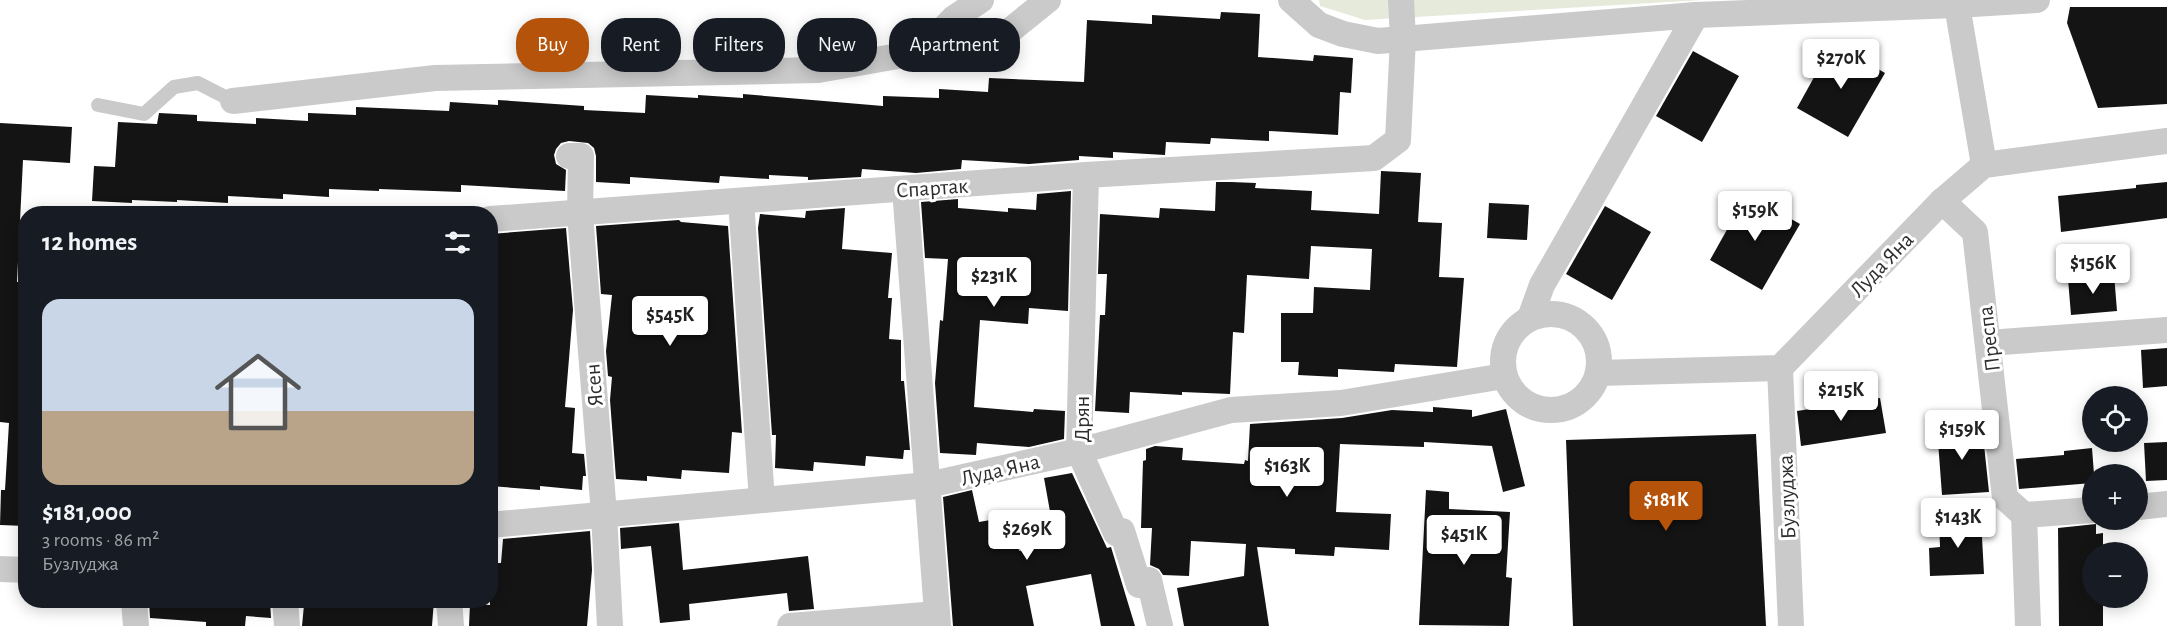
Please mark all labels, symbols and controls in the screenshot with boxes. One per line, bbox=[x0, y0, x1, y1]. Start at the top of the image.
chip: Buy bbox=[516, 18, 589, 72]
chip: Rent bbox=[601, 18, 681, 72]
chip: Filters bbox=[693, 18, 785, 72]
chip: New bbox=[797, 18, 877, 72]
chip: Apartment bbox=[889, 18, 1020, 72]
pin: $270K bbox=[1799, 39, 1883, 90]
text: $270K bbox=[1816, 48, 1866, 68]
street label: Спартак bbox=[895, 175, 969, 201]
pin: $159K bbox=[1713, 191, 1797, 242]
text: $159K bbox=[1732, 200, 1778, 220]
icon: filters bbox=[441, 226, 474, 259]
street label: Луда Яна bbox=[1846, 228, 1918, 301]
text: 12 homes bbox=[42, 229, 137, 255]
pin: $156K bbox=[2051, 244, 2135, 295]
text: $156K bbox=[2070, 253, 2116, 273]
pin: $231K bbox=[952, 257, 1036, 308]
text: $231K bbox=[971, 266, 1017, 286]
pin: $545K bbox=[628, 296, 712, 347]
text: $545K bbox=[646, 305, 694, 325]
street label: Преспа bbox=[1974, 305, 2004, 373]
icon: home bbox=[204, 338, 312, 446]
street label: Ясен bbox=[581, 363, 607, 407]
pin: $215K bbox=[1799, 371, 1883, 422]
text: $215K bbox=[1818, 380, 1864, 400]
map controls bbox=[2082, 386, 2148, 608]
button: locate bbox=[2082, 386, 2148, 452]
street label: Дрян bbox=[1071, 396, 1093, 442]
pin: $159K bbox=[1920, 410, 2004, 461]
text: $159K bbox=[1939, 419, 1985, 439]
pin: $163K bbox=[1245, 447, 1329, 498]
street label: Луда Яна bbox=[959, 450, 1042, 490]
street label: Бузлуджа bbox=[1775, 454, 1799, 540]
text: $163K bbox=[1264, 456, 1310, 476]
button: + bbox=[2082, 464, 2148, 530]
pin: $181K bbox=[1624, 481, 1708, 532]
text: $181K bbox=[1644, 490, 1688, 510]
pin: $143K bbox=[1916, 498, 2000, 549]
text: $181,000 bbox=[42, 499, 132, 525]
text: $143K bbox=[1935, 507, 1981, 527]
pin: $269K bbox=[985, 510, 1069, 561]
pin: $451K bbox=[1422, 515, 1506, 566]
text: $269K bbox=[1002, 519, 1052, 539]
text: $451K bbox=[1441, 524, 1487, 544]
text: 3 rooms · 86 m² bbox=[42, 530, 159, 550]
button: − bbox=[2082, 542, 2148, 608]
text: Бузлуджа bbox=[42, 554, 119, 574]

